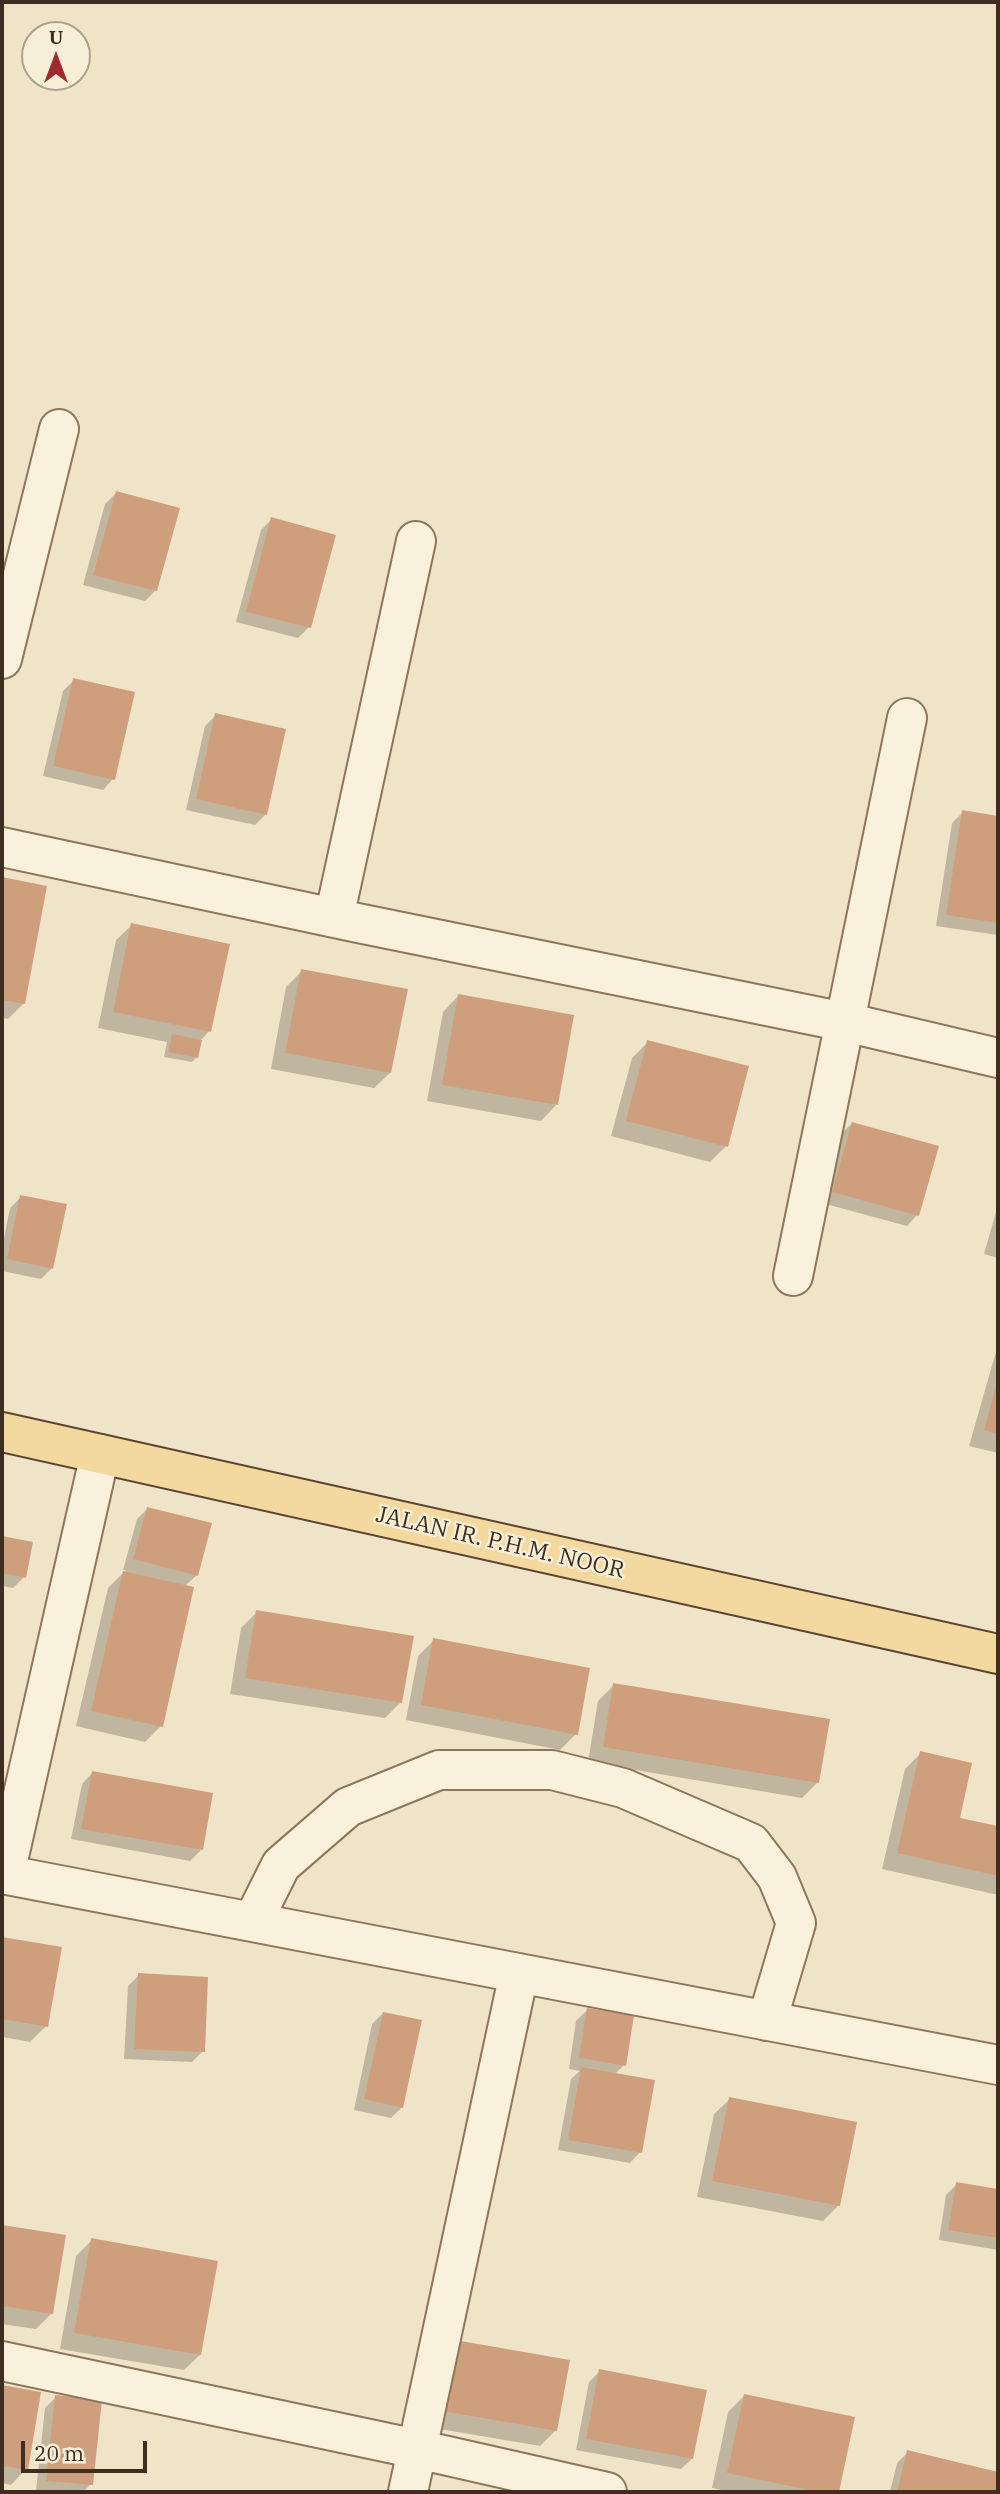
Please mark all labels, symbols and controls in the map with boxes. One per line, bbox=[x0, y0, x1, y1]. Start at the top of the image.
north arrow bbox=[21, 21, 91, 91]
text: U bbox=[49, 25, 63, 49]
street label: JALAN IR. P.H.M. NOOR bbox=[373, 1501, 627, 1585]
scale bar bbox=[24, 2428, 150, 2472]
text: 20 m bbox=[34, 2439, 84, 2467]

